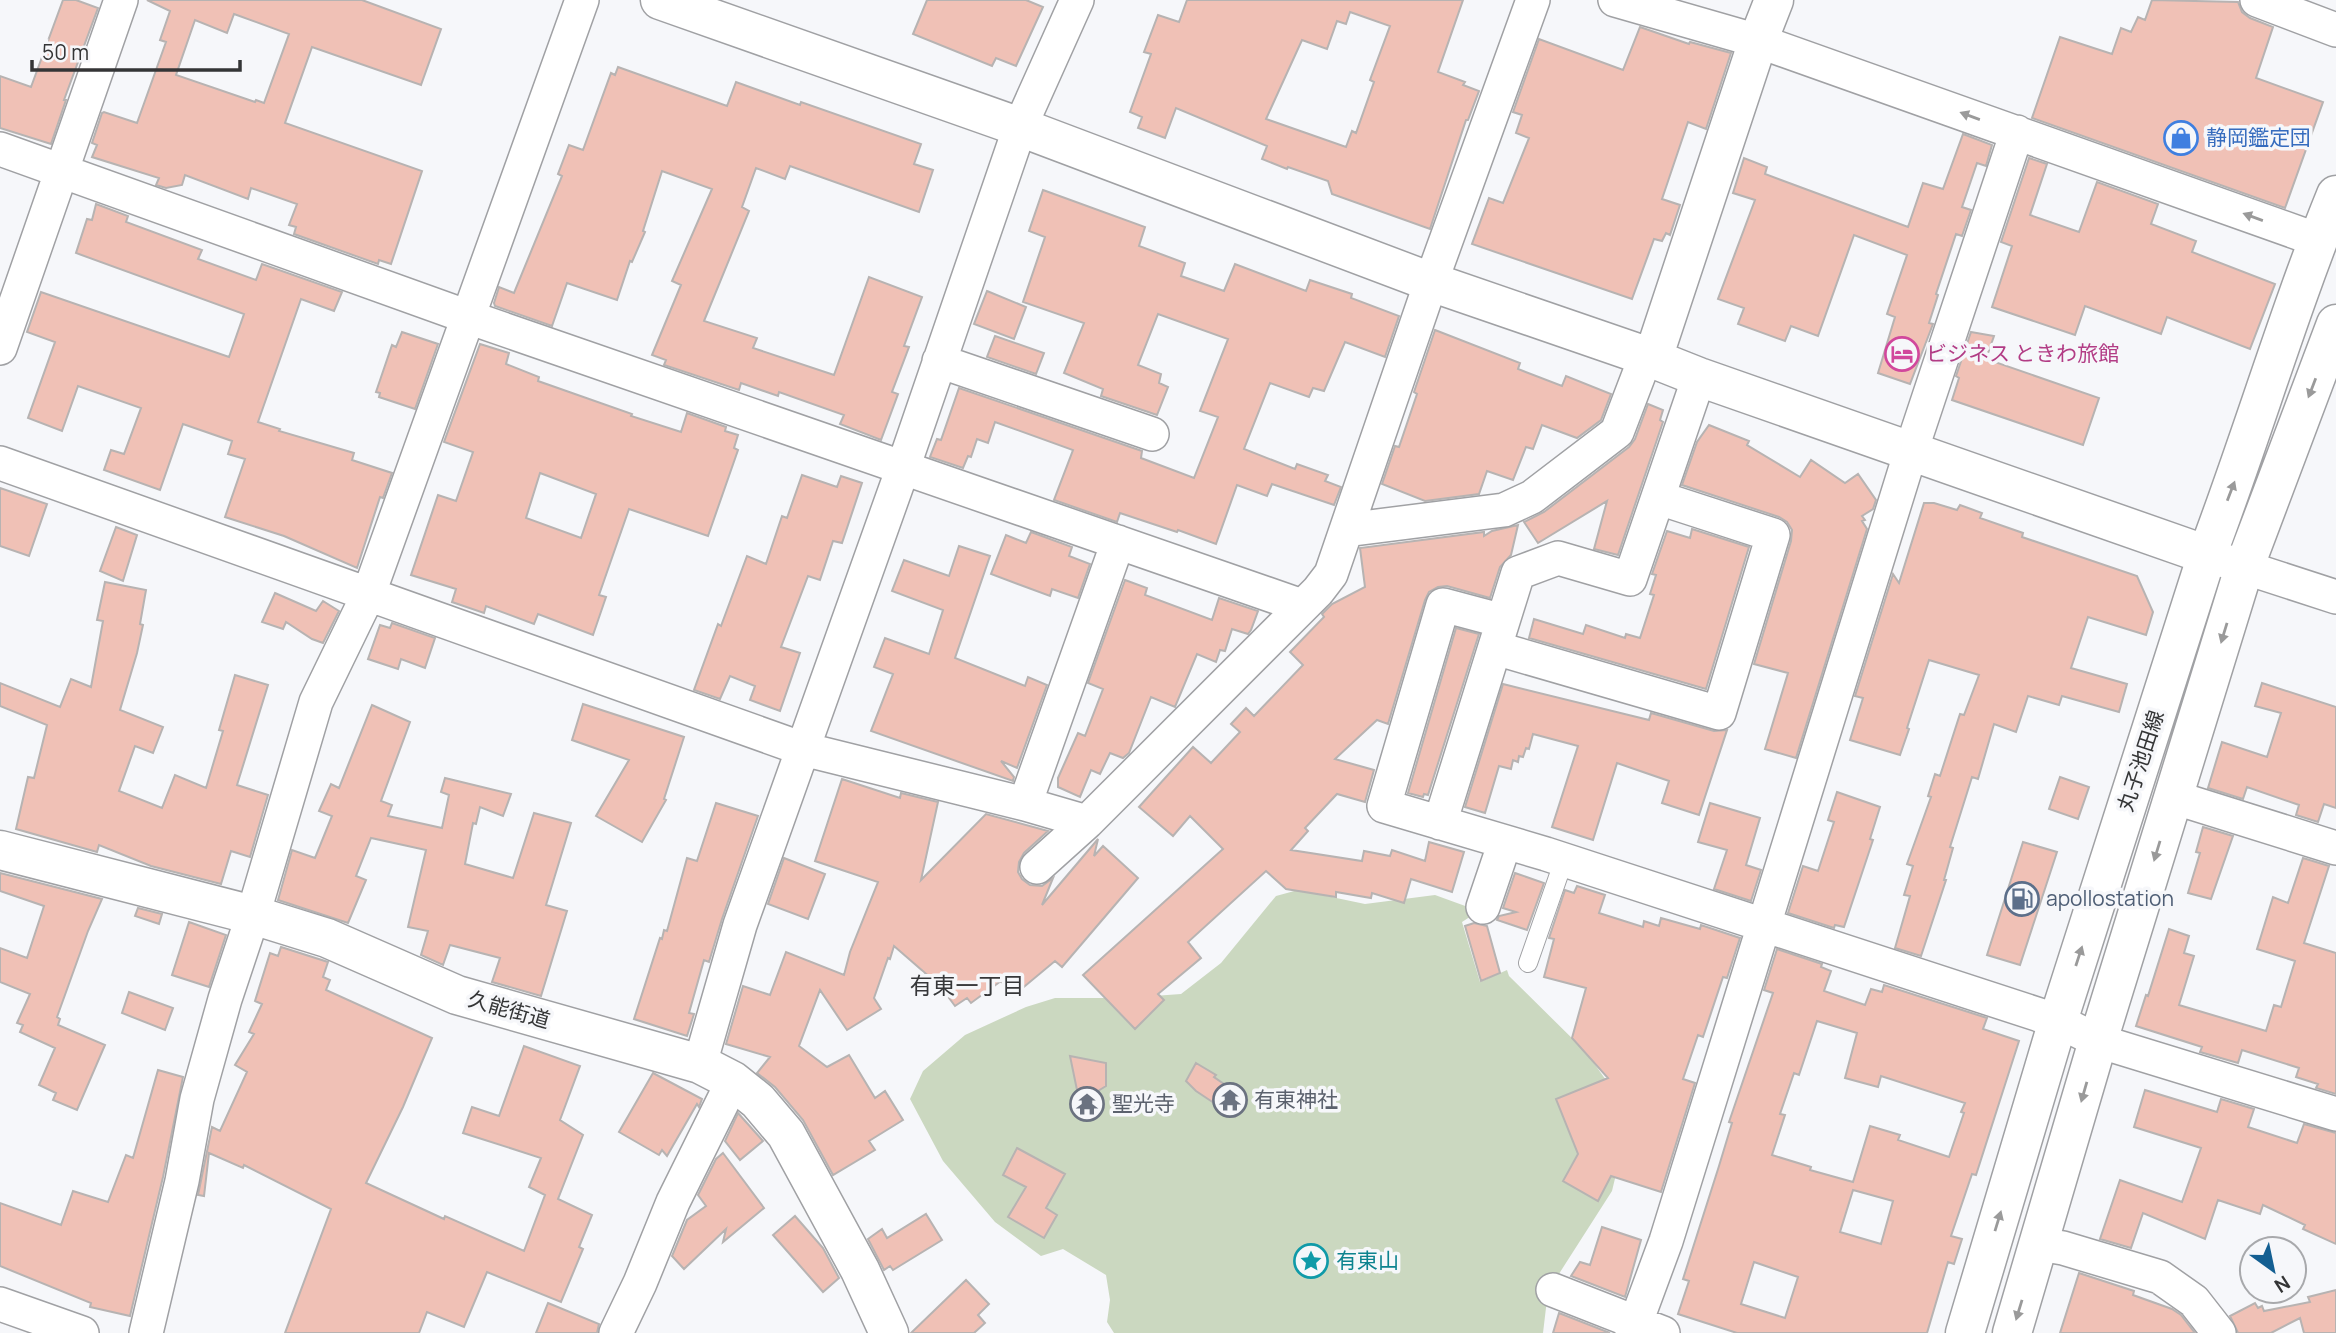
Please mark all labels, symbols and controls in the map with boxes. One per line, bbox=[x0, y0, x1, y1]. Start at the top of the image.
scale bar bbox=[32, 28, 240, 72]
text: 50 m bbox=[42, 38, 89, 66]
one-way arrow bbox=[1959, 110, 1980, 121]
shop icon: 静岡鑑定団 bbox=[2162, 119, 2200, 157]
place label: 静岡鑑定団 bbox=[2206, 123, 2311, 151]
one-way arrow bbox=[2243, 211, 2264, 222]
hotel icon: ビジネス ときわ旅館 bbox=[1883, 335, 1921, 373]
place label: ビジネス ときわ旅館 bbox=[1926, 339, 2119, 367]
one-way arrow bbox=[2306, 377, 2317, 398]
one-way arrow bbox=[2226, 480, 2237, 501]
one-way arrow bbox=[2218, 623, 2229, 644]
street label: 丸子池田線 bbox=[2111, 706, 2170, 815]
one-way arrow bbox=[2151, 841, 2162, 862]
fuel station icon: apollostation bbox=[2003, 880, 2041, 918]
place label: apollostation bbox=[2046, 884, 2174, 912]
one-way arrow bbox=[2074, 945, 2085, 966]
district label: 有東一丁目 bbox=[910, 969, 1025, 1001]
street label: 久能街道 bbox=[465, 984, 554, 1034]
temple icon: 有東神社 bbox=[1211, 1081, 1249, 1119]
one-way arrow bbox=[2078, 1082, 2088, 1103]
temple icon: 聖光寺 bbox=[1068, 1085, 1106, 1123]
place label: 有東神社 bbox=[1254, 1085, 1338, 1113]
place label: 聖光寺 bbox=[1112, 1089, 1175, 1117]
one-way arrow bbox=[1994, 1210, 2004, 1231]
north arrow bbox=[2238, 1235, 2308, 1305]
place icon: 有東山 bbox=[1292, 1242, 1330, 1280]
place label: 有東山 bbox=[1336, 1246, 1399, 1274]
text: N bbox=[2269, 1270, 2295, 1299]
one-way arrow bbox=[2013, 1300, 2023, 1321]

